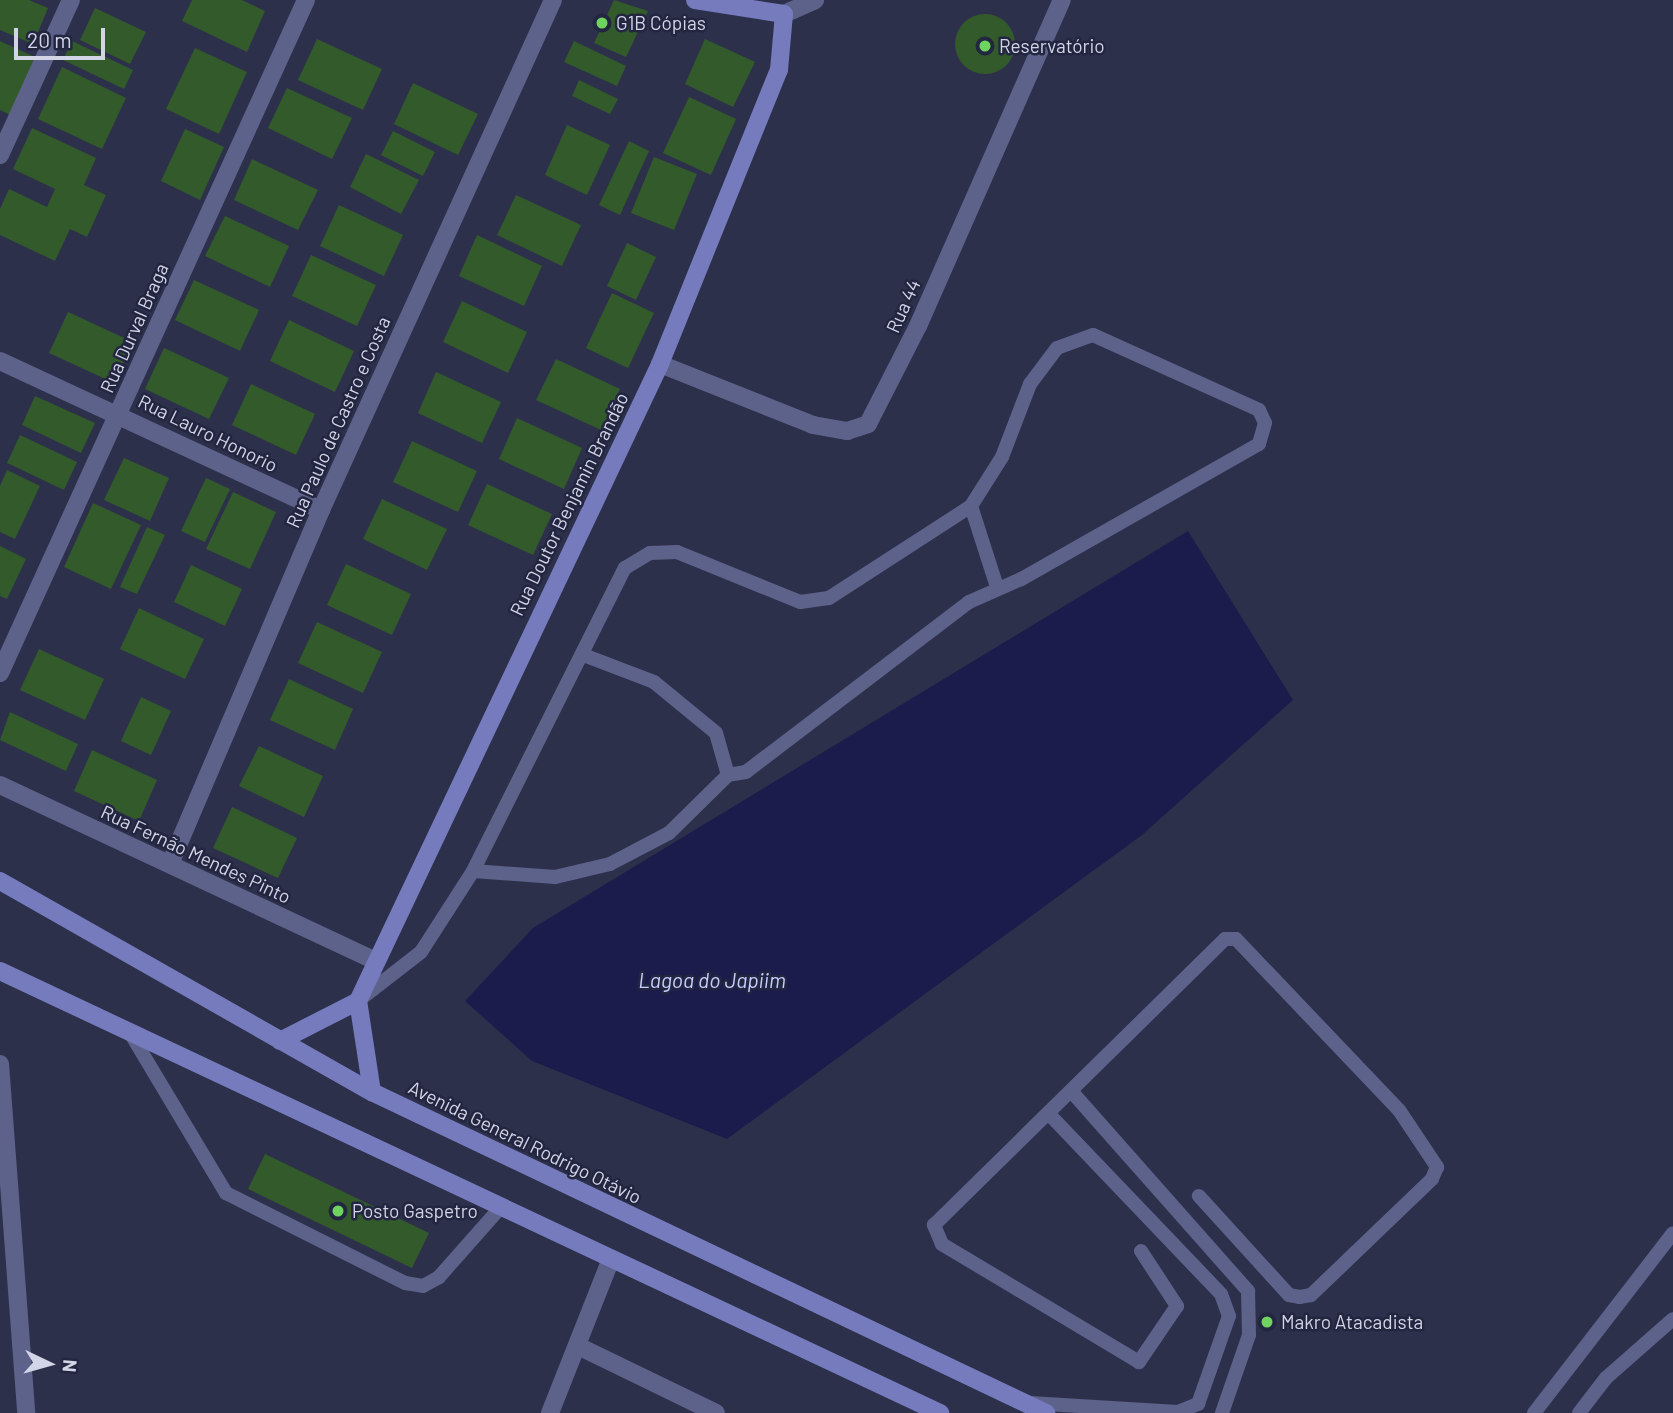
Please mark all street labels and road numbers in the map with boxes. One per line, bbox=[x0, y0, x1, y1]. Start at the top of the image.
street label: Rua Durval Braga bbox=[95, 260, 173, 396]
street label: Rua 44 bbox=[881, 276, 925, 336]
street label: Rua Paulo de Castro e Costa bbox=[281, 313, 395, 531]
street label: Rua Lauro Honorio bbox=[135, 389, 281, 477]
street label: Rua Doutor Benjamin Brandão bbox=[505, 389, 633, 619]
street label: Rua Fernão Mendes Pinto bbox=[97, 800, 295, 908]
street label: Avenida General Rodrigo Otávio bbox=[405, 1076, 645, 1208]

